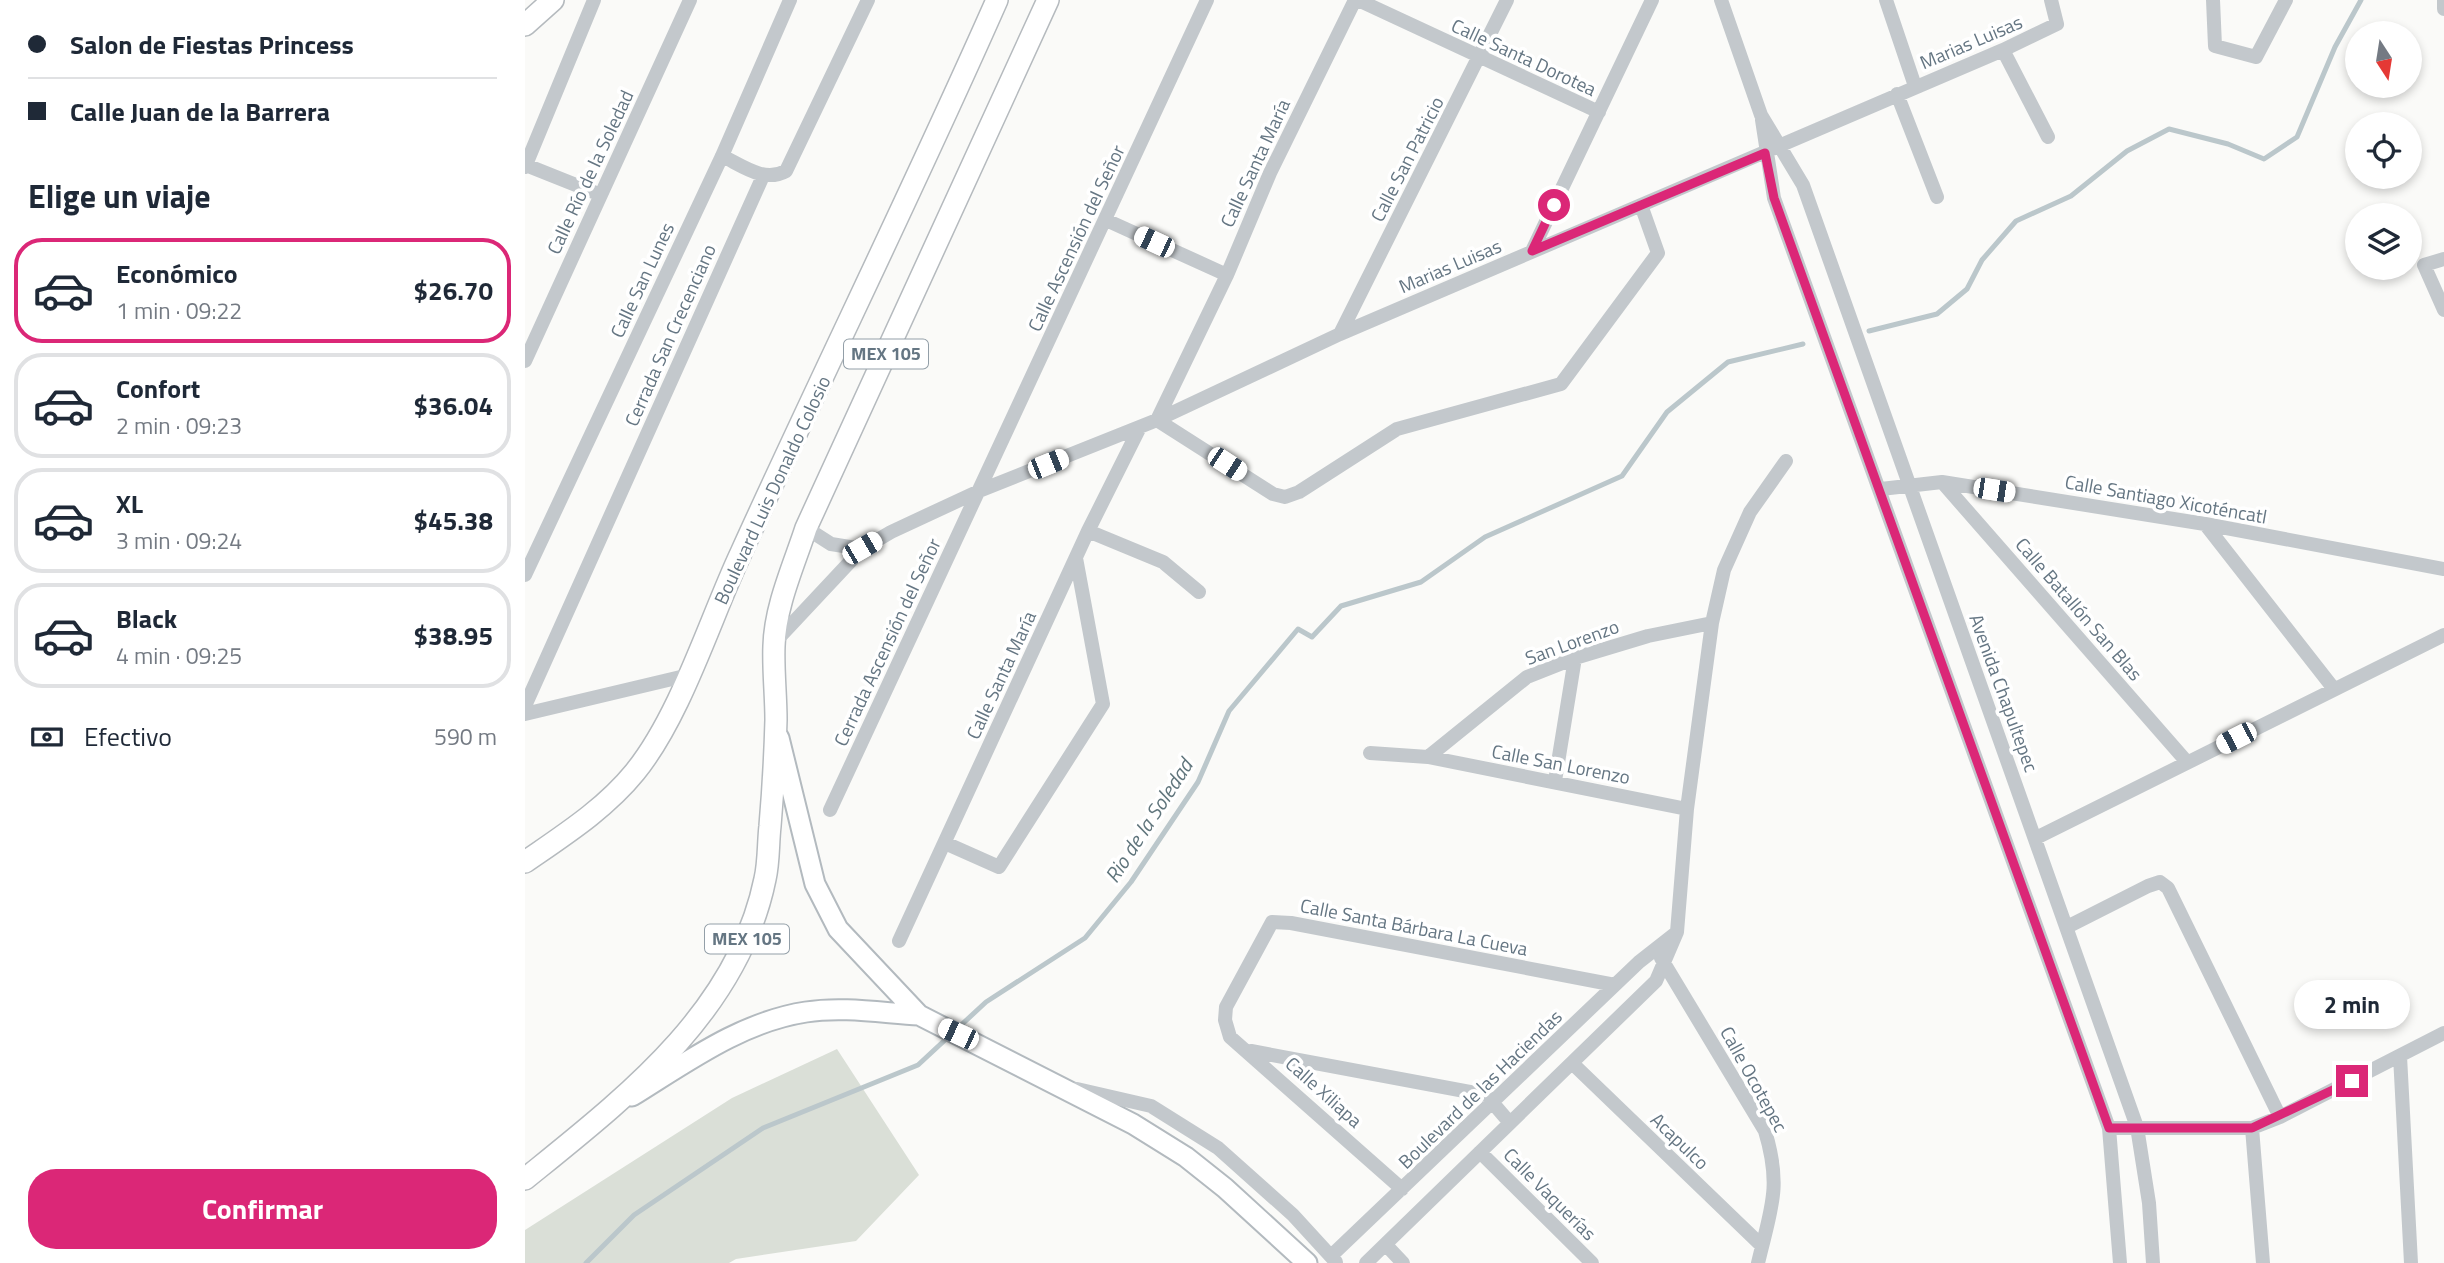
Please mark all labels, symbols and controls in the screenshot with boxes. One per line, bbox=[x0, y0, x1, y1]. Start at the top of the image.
street label: Marias Luisas bbox=[1915, 7, 2027, 76]
street label: Calle Santa Dorotea bbox=[1447, 10, 1602, 103]
north arrow bbox=[2345, 21, 2422, 98]
map controls bbox=[2345, 21, 2422, 280]
text: Salon de Fiestas Princess bbox=[70, 25, 354, 64]
street label: Calle Río de la Soledad bbox=[539, 85, 640, 259]
street label: Calle San Patricio bbox=[1362, 91, 1451, 226]
text: Calle Juan de la Barrera bbox=[70, 92, 330, 131]
street label: Calle Santa María bbox=[1212, 93, 1297, 232]
button: locate bbox=[2345, 112, 2422, 189]
street label: Calle Ascensión del Señor bbox=[1020, 139, 1132, 336]
text: Elige un viaje bbox=[28, 172, 211, 220]
route start bbox=[1538, 189, 1570, 221]
button: layers bbox=[2345, 203, 2422, 280]
street label: Calle San Lunes bbox=[602, 217, 681, 342]
car bbox=[1131, 224, 1178, 260]
street label: Marias Luisas bbox=[1394, 231, 1506, 300]
street label: Cerrada San Crecenciano bbox=[616, 239, 723, 431]
text: Económico bbox=[116, 254, 238, 293]
icon: car bbox=[32, 259, 95, 322]
text: $26.70 bbox=[414, 271, 493, 310]
text: 1 min · 09:22 bbox=[116, 293, 242, 328]
road number: MEX 105 bbox=[844, 340, 928, 368]
text: Confort bbox=[116, 369, 200, 408]
street label: Boulevard Luis Donaldo Colosio bbox=[706, 371, 837, 609]
icon: car bbox=[32, 374, 95, 437]
text: $36.04 bbox=[414, 386, 493, 425]
text: 2 min · 09:23 bbox=[116, 408, 242, 443]
car bbox=[1204, 444, 1251, 484]
car bbox=[1025, 446, 1072, 482]
street label: Calle Santiago Xicoténcatl bbox=[2063, 466, 2270, 531]
car bbox=[1972, 476, 2017, 504]
text: XL bbox=[116, 484, 143, 523]
icon: car bbox=[32, 489, 95, 552]
text: $45.38 bbox=[414, 501, 493, 540]
text: 3 min · 09:24 bbox=[116, 523, 242, 558]
car bbox=[839, 528, 886, 568]
street label: Calle Batallón San Blas bbox=[2009, 531, 2150, 687]
street label: Cerrada Ascensión del Señor bbox=[826, 533, 948, 751]
text: Black bbox=[116, 599, 177, 638]
icon: car bbox=[32, 604, 95, 667]
street label: Calle Santa María bbox=[958, 605, 1043, 744]
street label: Avenida Chapultepec bbox=[1962, 610, 2047, 776]
street label: San Lorenzo bbox=[1521, 611, 1623, 672]
text: $38.95 bbox=[414, 616, 493, 655]
text: 4 min · 09:25 bbox=[116, 638, 242, 673]
text: Efectivo bbox=[84, 717, 172, 756]
icon: cash bbox=[28, 718, 66, 756]
text: 590 m bbox=[434, 719, 497, 754]
car bbox=[2213, 719, 2260, 757]
street label: Calle San Lorenzo bbox=[1489, 736, 1633, 791]
water label: Rio de la Soledad bbox=[1096, 750, 1202, 889]
street label: Calle Santa Bárbara La Cueva bbox=[1298, 890, 1531, 963]
road number: MEX 105 bbox=[705, 924, 789, 954]
callout: 2 min bbox=[2294, 979, 2410, 1028]
text: 2 min bbox=[2324, 987, 2380, 1022]
street label: Boulevard de las Haciendas bbox=[1391, 1002, 1568, 1175]
car bbox=[935, 1016, 982, 1052]
street label: Calle Ocotepec bbox=[1713, 1020, 1796, 1137]
street label: Calle Xiliapa bbox=[1279, 1049, 1370, 1134]
route end bbox=[2336, 1065, 2368, 1097]
street label: Acapulco bbox=[1644, 1105, 1716, 1176]
street label: Calle Vaquerías bbox=[1497, 1141, 1604, 1247]
button: Confirmar bbox=[28, 1169, 497, 1249]

